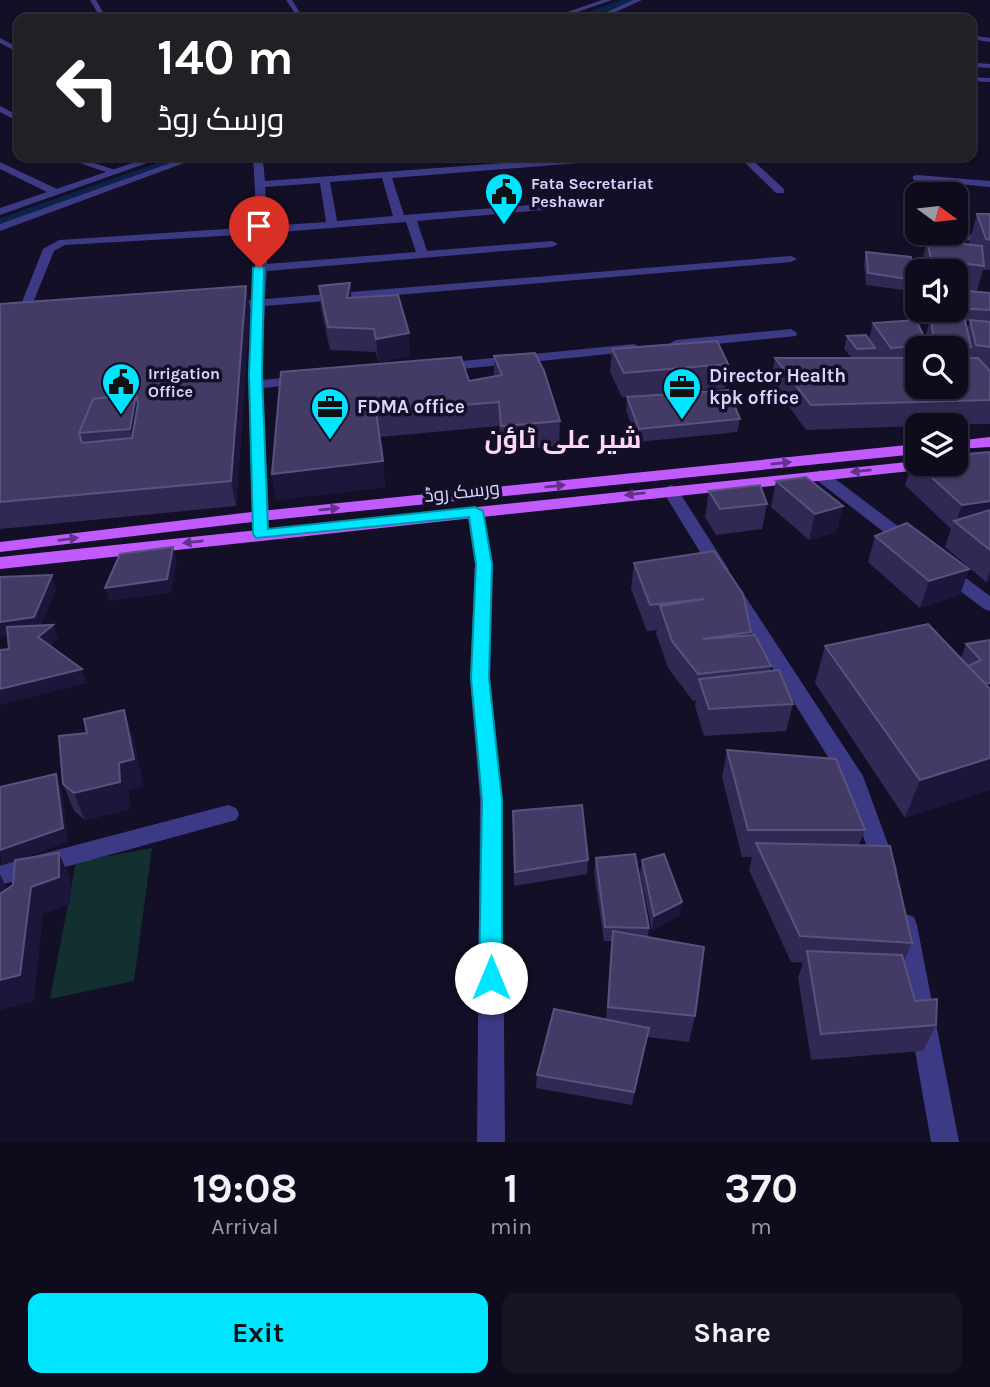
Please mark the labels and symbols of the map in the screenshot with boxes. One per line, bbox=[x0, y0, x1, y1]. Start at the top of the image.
public building icon: Fata Secretariat Peshawar bbox=[483, 171, 525, 226]
place label: Fata Secretariat Peshawar bbox=[531, 174, 653, 211]
north arrow bbox=[905, 182, 968, 245]
pin bbox=[229, 196, 289, 268]
public building icon: Irrigation Office bbox=[100, 361, 142, 416]
place label: Irrigation Office bbox=[148, 364, 220, 401]
place label: Director Health kpk office bbox=[709, 365, 846, 409]
office icon: Director Health kpk office bbox=[661, 366, 703, 421]
office icon: FDMA office bbox=[309, 386, 351, 441]
place label: FDMA office bbox=[357, 396, 465, 418]
district label: شیر علی ٹاؤن bbox=[485, 424, 642, 455]
one-way arrow bbox=[771, 457, 793, 468]
one-way arrow bbox=[850, 465, 872, 476]
street label: ورسک روڈ bbox=[423, 477, 501, 507]
one-way arrow bbox=[544, 480, 566, 491]
one-way arrow bbox=[624, 489, 646, 500]
one-way arrow bbox=[318, 504, 340, 515]
one-way arrow bbox=[57, 533, 79, 544]
one-way arrow bbox=[182, 537, 204, 548]
position arrow bbox=[454, 941, 528, 1015]

